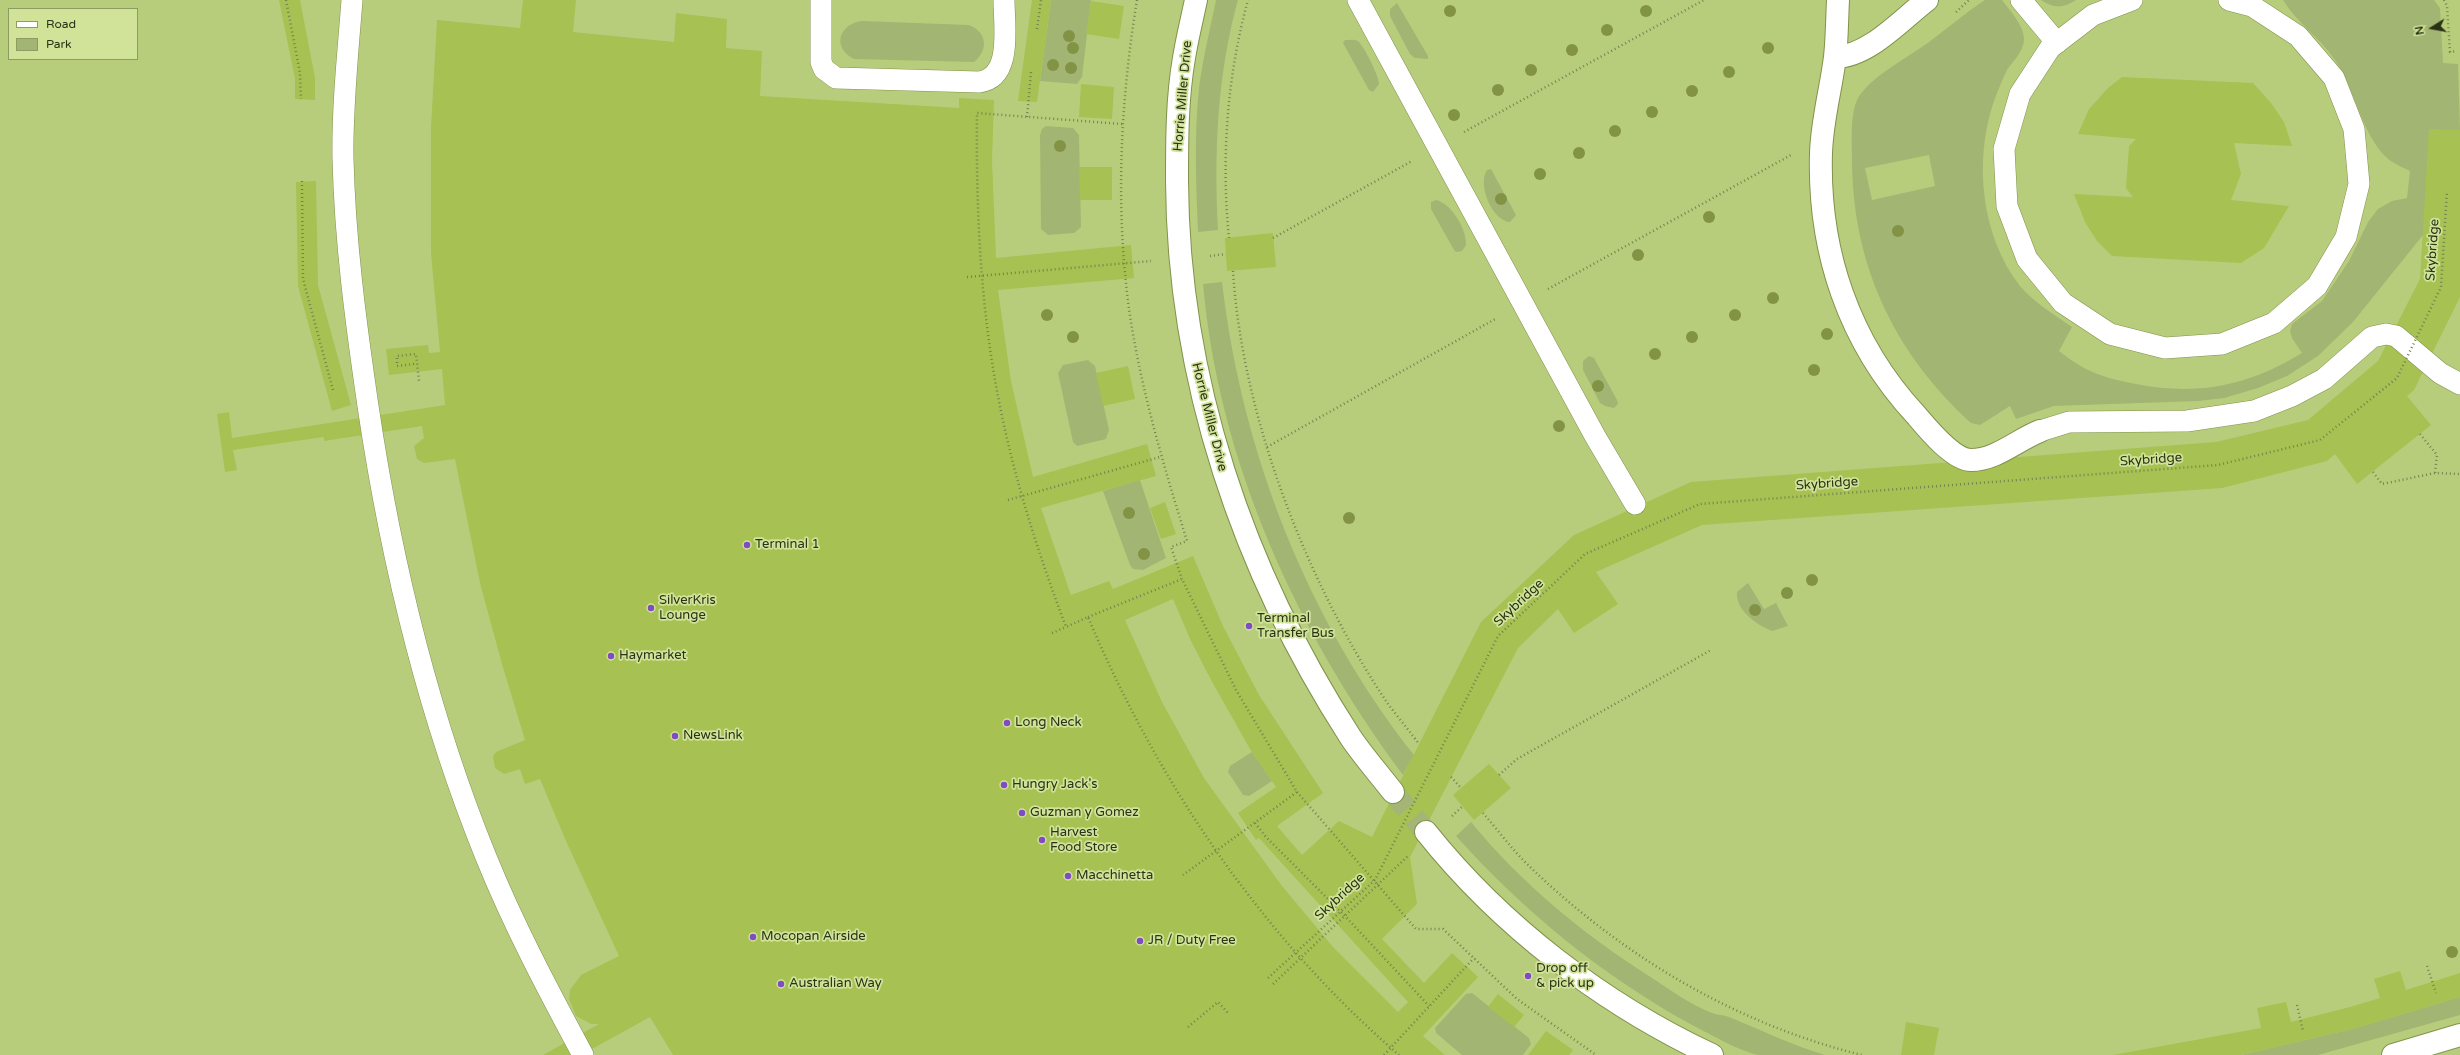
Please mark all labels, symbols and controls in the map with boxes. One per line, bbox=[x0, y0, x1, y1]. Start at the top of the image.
legend bbox=[8, 8, 138, 60]
north arrow bbox=[2412, 8, 2452, 48]
text: Road bbox=[46, 17, 76, 31]
text: N bbox=[2413, 25, 2427, 36]
text: Park bbox=[46, 37, 72, 51]
street label: Horrie Miller Drive bbox=[1170, 40, 1196, 152]
street label: Skybridge bbox=[2423, 218, 2443, 282]
street label: Horrie Miller Drive bbox=[1188, 361, 1230, 473]
street label: Skybridge bbox=[2119, 450, 2183, 470]
street label: Skybridge bbox=[1795, 474, 1859, 494]
place label: Terminal 1 bbox=[755, 537, 820, 553]
marker: Terminal 1 bbox=[742, 540, 752, 550]
street label: Skybridge bbox=[1491, 576, 1547, 630]
place label: SilverKris Lounge bbox=[659, 593, 716, 624]
marker: SilverKris Lounge bbox=[646, 603, 656, 613]
place label: Terminal Transfer Bus bbox=[1257, 611, 1334, 642]
marker: Terminal Transfer Bus bbox=[1244, 621, 1254, 631]
place label: Haymarket bbox=[619, 648, 686, 664]
marker: Haymarket bbox=[606, 651, 616, 661]
place label: Long Neck bbox=[1015, 715, 1082, 731]
marker: Long Neck bbox=[1002, 718, 1012, 728]
place label: NewsLink bbox=[683, 728, 743, 744]
marker: NewsLink bbox=[670, 731, 680, 741]
place label: Hungry Jack's bbox=[1012, 777, 1098, 793]
marker: Hungry Jack's bbox=[999, 780, 1009, 790]
place label: Guzman y Gomez bbox=[1030, 805, 1139, 821]
marker: Guzman y Gomez bbox=[1017, 808, 1027, 818]
place label: Harvest Food Store bbox=[1050, 825, 1117, 856]
marker: Harvest Food Store bbox=[1037, 835, 1047, 845]
place label: Macchinetta bbox=[1076, 868, 1153, 884]
street label: Skybridge bbox=[1312, 870, 1368, 924]
marker: Macchinetta bbox=[1063, 871, 1073, 881]
place label: Mocopan Airside bbox=[761, 929, 866, 945]
marker: Mocopan Airside bbox=[748, 932, 758, 942]
place label: JR / Duty Free bbox=[1148, 933, 1236, 949]
marker: JR / Duty Free bbox=[1135, 936, 1145, 946]
place label: Drop off & pick up bbox=[1536, 961, 1594, 992]
marker: Drop off & pick up bbox=[1523, 971, 1533, 981]
place label: Australian Way bbox=[789, 976, 882, 992]
marker: Australian Way bbox=[776, 979, 786, 989]

